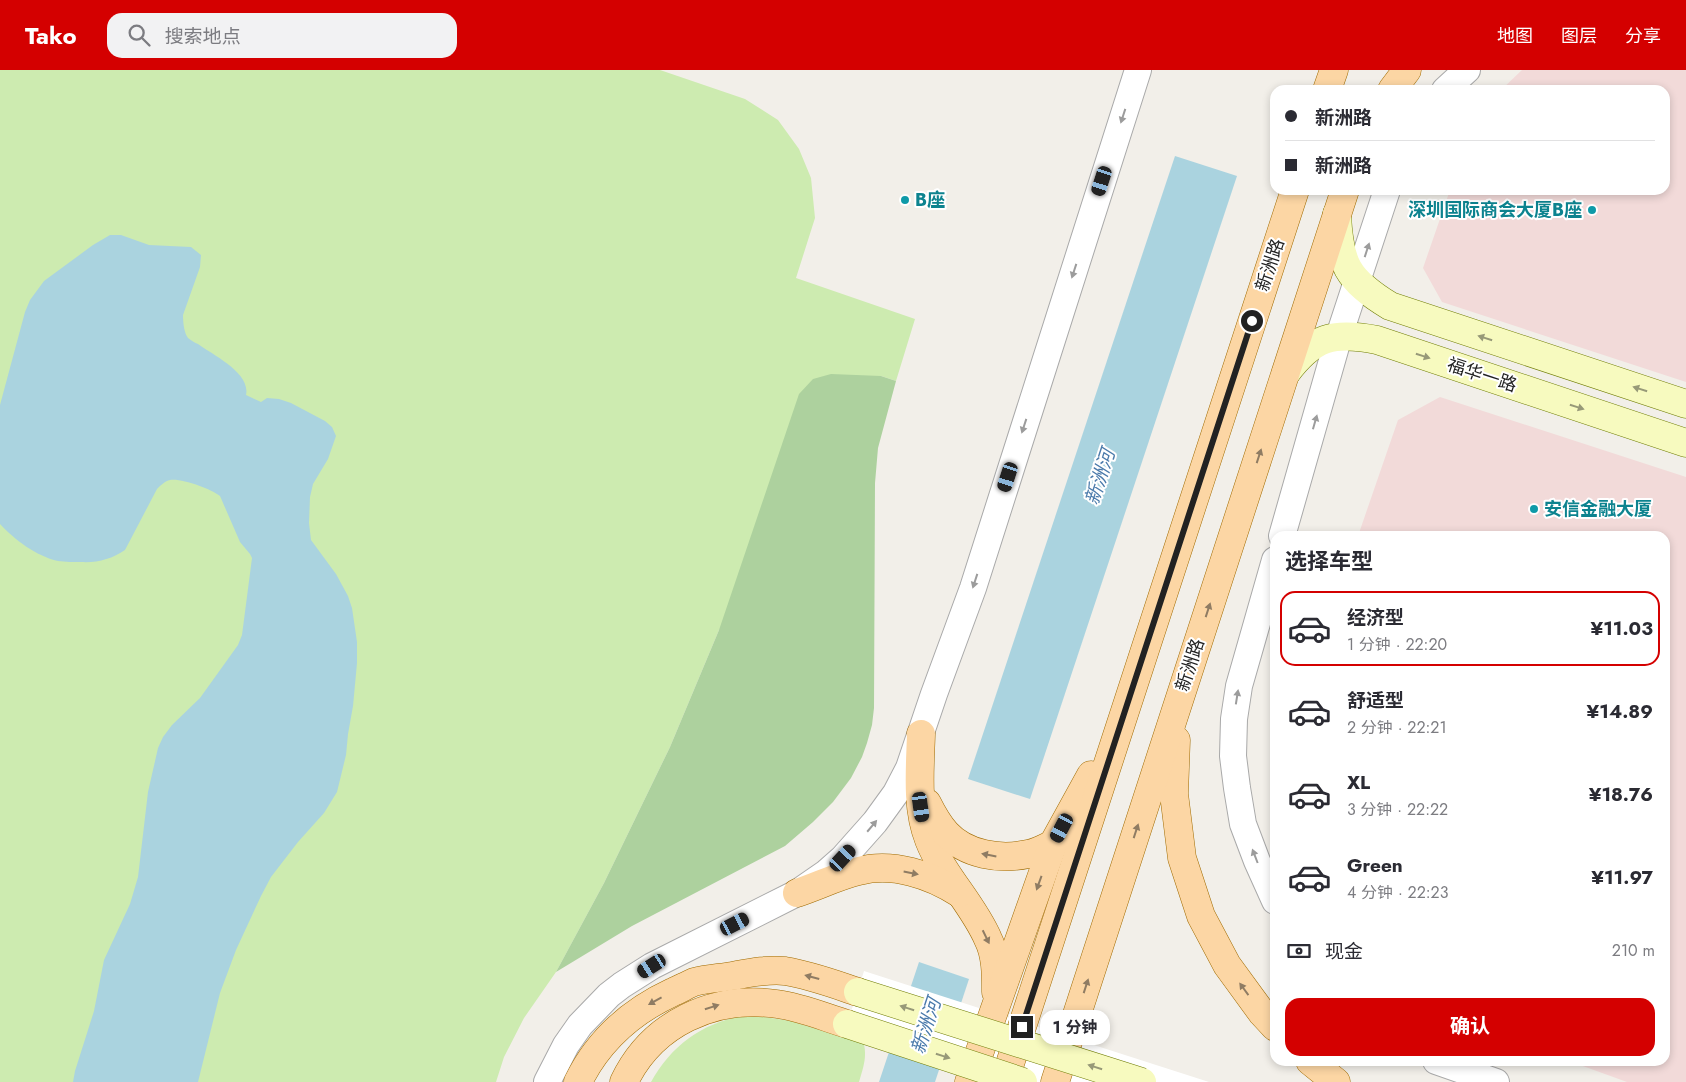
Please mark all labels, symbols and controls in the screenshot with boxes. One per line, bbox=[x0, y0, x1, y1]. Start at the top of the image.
search box bbox=[107, 13, 457, 58]
text: Tako bbox=[25, 18, 77, 53]
icon: search bbox=[125, 21, 153, 49]
text: 搜索地点 bbox=[165, 23, 241, 50]
text: 地图 bbox=[1497, 23, 1533, 49]
text: 图层 bbox=[1561, 23, 1597, 49]
text: 分享 bbox=[1625, 23, 1661, 49]
text: 新洲路 bbox=[1315, 104, 1372, 131]
one-way arrow bbox=[1118, 109, 1126, 124]
text: 新洲路 bbox=[1315, 152, 1372, 179]
car bbox=[1090, 164, 1113, 198]
place label: B座 bbox=[915, 187, 945, 213]
marker: B座 bbox=[899, 194, 911, 206]
place label: 深圳国际商会大厦B座 bbox=[1408, 197, 1582, 223]
marker: 深圳国际商会大厦B座 bbox=[1586, 204, 1598, 216]
street label: 新洲路 bbox=[1249, 235, 1291, 295]
one-way arrow bbox=[1363, 242, 1371, 257]
one-way arrow bbox=[1069, 264, 1077, 279]
route start bbox=[1241, 310, 1263, 332]
one-way arrow bbox=[1478, 333, 1493, 341]
one-way arrow bbox=[1416, 352, 1431, 360]
street label: 福华一路 bbox=[1444, 352, 1520, 398]
one-way arrow bbox=[1632, 384, 1647, 392]
one-way arrow bbox=[1570, 403, 1585, 411]
one-way arrow bbox=[1311, 414, 1319, 429]
one-way arrow bbox=[1020, 419, 1028, 434]
water label: 新洲河 bbox=[1078, 442, 1123, 508]
one-way arrow bbox=[1255, 448, 1263, 463]
car bbox=[996, 460, 1019, 494]
place label: 安信金融大厦 bbox=[1544, 496, 1652, 522]
marker: 安信金融大厦 bbox=[1528, 503, 1540, 515]
text: 选择车型 bbox=[1285, 545, 1373, 577]
one-way arrow bbox=[971, 574, 979, 589]
one-way arrow bbox=[1204, 602, 1212, 617]
text: 经济型 bbox=[1347, 604, 1404, 631]
icon: car bbox=[1287, 606, 1332, 651]
text: ¥11.03 bbox=[1590, 615, 1653, 642]
text: 1 分钟 · 22:20 bbox=[1347, 633, 1447, 656]
street label: 新洲路 bbox=[1169, 635, 1211, 695]
text: 舒适型 bbox=[1347, 687, 1404, 714]
one-way arrow bbox=[1234, 689, 1242, 705]
icon: car bbox=[1287, 689, 1332, 734]
text: ¥14.89 bbox=[1587, 698, 1653, 725]
text: 2 分钟 · 22:21 bbox=[1347, 716, 1447, 739]
text: XL bbox=[1347, 769, 1370, 796]
icon: car bbox=[1287, 772, 1332, 817]
text: ¥18.76 bbox=[1589, 781, 1653, 808]
car bbox=[911, 791, 930, 823]
text: 3 分钟 · 22:22 bbox=[1347, 798, 1448, 821]
car bbox=[1048, 811, 1075, 845]
one-way arrow bbox=[866, 820, 878, 832]
one-way arrow bbox=[1133, 824, 1140, 839]
car bbox=[827, 842, 858, 874]
one-way arrow bbox=[1251, 848, 1259, 863]
one-way arrow bbox=[982, 851, 997, 859]
text: Green bbox=[1347, 852, 1403, 879]
icon: car bbox=[1287, 855, 1332, 900]
text: ¥11.97 bbox=[1591, 864, 1653, 891]
one-way arrow bbox=[904, 869, 920, 877]
one-way arrow bbox=[1035, 876, 1043, 891]
text: 4 分钟 · 22:23 bbox=[1347, 881, 1448, 904]
car bbox=[718, 911, 751, 937]
one-way arrow bbox=[982, 929, 990, 944]
icon: cash bbox=[1285, 937, 1313, 965]
text: 现金 bbox=[1325, 938, 1363, 965]
text: 210 m bbox=[1612, 939, 1655, 962]
car bbox=[635, 952, 668, 980]
one-way arrow bbox=[804, 973, 819, 981]
one-way arrow bbox=[1083, 978, 1090, 993]
one-way arrow bbox=[1239, 983, 1250, 996]
water label: 新洲河 bbox=[904, 991, 949, 1057]
one-way arrow bbox=[648, 997, 662, 1005]
button: 确认 bbox=[1285, 998, 1655, 1056]
one-way arrow bbox=[705, 1003, 720, 1011]
one-way arrow bbox=[899, 1003, 914, 1011]
callout: 1 分钟 bbox=[1040, 1010, 1110, 1044]
route end bbox=[1011, 1016, 1033, 1038]
text: 1 分钟 bbox=[1053, 1016, 1097, 1039]
one-way arrow bbox=[936, 1052, 951, 1060]
one-way arrow bbox=[1087, 1063, 1102, 1071]

